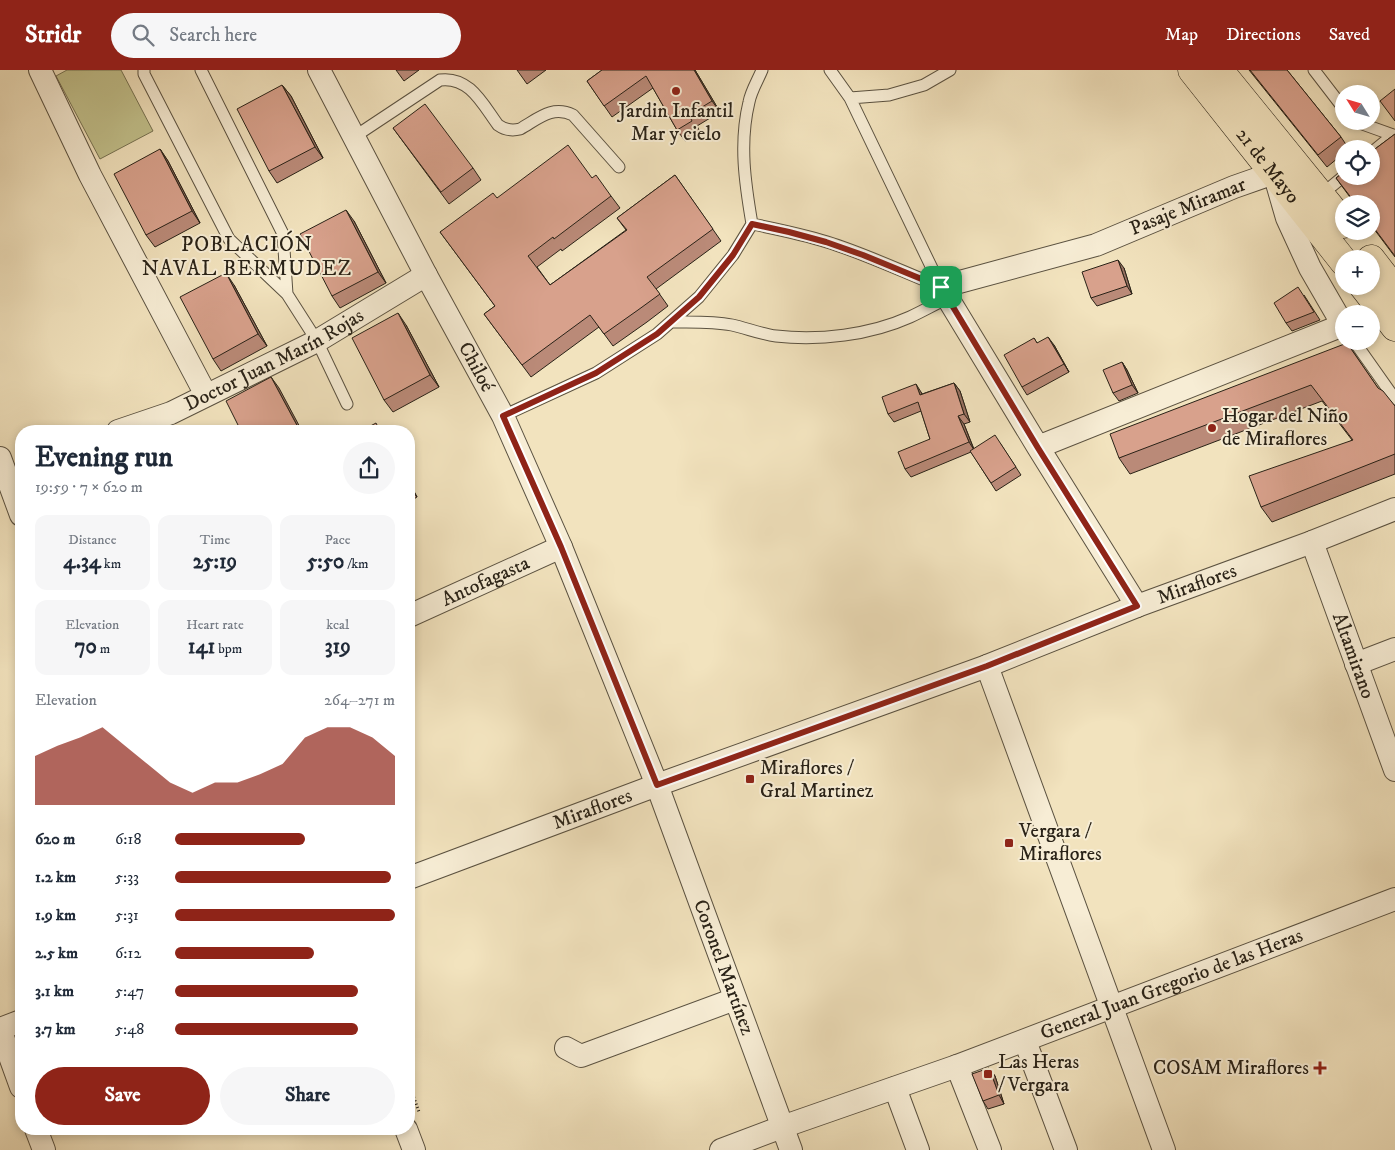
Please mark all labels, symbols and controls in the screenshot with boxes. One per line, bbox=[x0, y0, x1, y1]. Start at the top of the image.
search box bbox=[111, 13, 461, 58]
text: Stridr bbox=[25, 20, 81, 50]
icon: search bbox=[129, 21, 157, 49]
text: Search here bbox=[169, 24, 257, 47]
text: Map bbox=[1165, 24, 1198, 46]
text: Directions bbox=[1226, 24, 1301, 46]
text: Saved bbox=[1329, 24, 1370, 46]
marker: Jardin Infantil Mar y cielo bbox=[670, 85, 682, 97]
north arrow bbox=[1335, 85, 1380, 130]
map controls bbox=[1335, 85, 1380, 350]
place label: Jardin Infantil Mar y cielo bbox=[617, 99, 733, 147]
street label: 21 de Mayo bbox=[1230, 123, 1305, 209]
button: locate bbox=[1335, 140, 1380, 185]
street label: Pasaje Miramar bbox=[1126, 172, 1250, 242]
button: layers bbox=[1335, 195, 1380, 240]
district label: POBLACIÓN NAVAL BERMUDEZ bbox=[142, 230, 352, 282]
button: + bbox=[1335, 250, 1380, 295]
pin bbox=[920, 266, 962, 308]
icon: arrive bbox=[927, 273, 955, 301]
street label: Doctor Juan Marín Rojas bbox=[180, 303, 369, 417]
button: − bbox=[1335, 305, 1380, 350]
street label: Chiloé bbox=[453, 338, 500, 397]
place label: Hogar del Niño de Miraflores bbox=[1222, 404, 1348, 452]
marker: Hogar del Niño de Miraflores bbox=[1206, 422, 1218, 434]
text: Evening run bbox=[35, 440, 173, 475]
button: share bbox=[343, 442, 395, 494]
text: 19:59 · 7 × 620 m bbox=[35, 477, 143, 497]
text: Distance bbox=[68, 531, 116, 549]
text: Time bbox=[200, 531, 230, 549]
text: Pace bbox=[325, 531, 351, 549]
text: 4.34 bbox=[63, 549, 101, 575]
text: 25:19 bbox=[193, 549, 237, 575]
text: 5:50 bbox=[307, 549, 344, 575]
street label: Antofagasta bbox=[438, 550, 534, 612]
text: km bbox=[101, 555, 121, 573]
text: /km bbox=[344, 555, 369, 573]
street label: Miraflores bbox=[1154, 558, 1240, 610]
street label: Altamirano bbox=[1326, 609, 1381, 702]
text: Elevation bbox=[65, 616, 119, 634]
text: Heart rate bbox=[186, 616, 244, 634]
text: kcal bbox=[326, 616, 349, 634]
text: 70 bbox=[74, 634, 97, 660]
text: 141 bbox=[188, 634, 215, 660]
text: 319 bbox=[325, 634, 351, 660]
text: m bbox=[97, 640, 110, 658]
text: bpm bbox=[215, 640, 242, 658]
text: Elevation bbox=[35, 690, 97, 710]
text: 264–271 m bbox=[324, 690, 395, 710]
place label: Miraflores / Gral Martinez bbox=[760, 756, 874, 804]
marker: Miraflores / Gral Martinez bbox=[744, 773, 756, 785]
street label: Miraflores bbox=[549, 783, 636, 835]
place label: Vergara / Miraflores bbox=[1018, 819, 1102, 867]
text: 620 m bbox=[35, 829, 75, 849]
text: 6:18 bbox=[115, 829, 141, 849]
marker: Vergara / Miraflores bbox=[1003, 837, 1015, 849]
text: 1.2 km bbox=[35, 867, 76, 887]
text: 5:33 bbox=[115, 867, 139, 887]
street label: Coronel Martínez bbox=[688, 896, 760, 1039]
text: 1.9 km bbox=[35, 905, 76, 925]
text: 5:31 bbox=[115, 905, 139, 925]
street label: General Juan Gregorio de las Heras bbox=[1037, 923, 1307, 1046]
text: 2.5 km bbox=[35, 943, 78, 963]
text: 6:12 bbox=[115, 943, 141, 963]
text: 3.1 km bbox=[35, 981, 74, 1001]
text: 5:47 bbox=[115, 981, 144, 1001]
text: 3.7 km bbox=[35, 1019, 76, 1039]
text: 5:48 bbox=[115, 1019, 144, 1039]
place label: Las Heras / Vergara bbox=[998, 1050, 1080, 1098]
place label: COSAM Miraflores bbox=[1153, 1056, 1309, 1081]
marker: COSAM Miraflores bbox=[1313, 1061, 1327, 1075]
button: Save bbox=[35, 1067, 210, 1125]
button: Share bbox=[220, 1067, 395, 1125]
marker: Las Heras / Vergara bbox=[982, 1068, 994, 1080]

